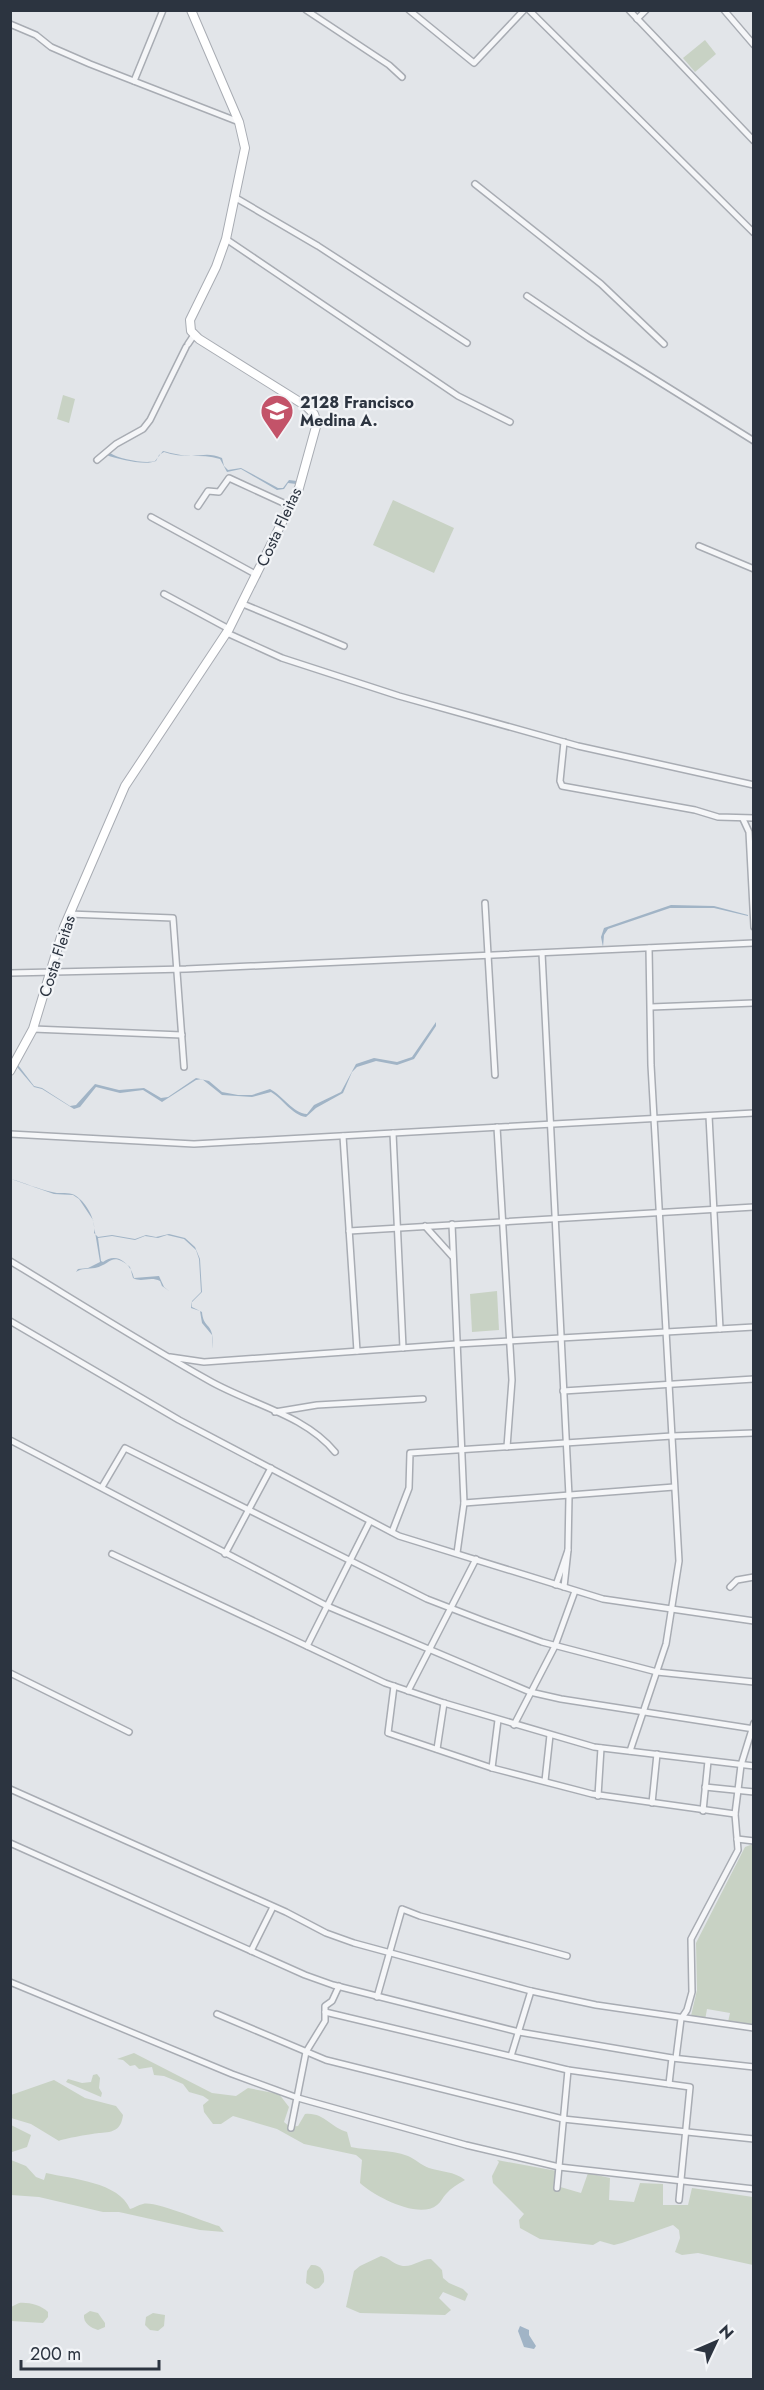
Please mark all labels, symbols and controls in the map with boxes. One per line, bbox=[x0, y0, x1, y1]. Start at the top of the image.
place label: 2128 Francisco Medina A. bbox=[300, 391, 414, 432]
school or university icon: 2128 Francisco Medina A. bbox=[259, 393, 295, 440]
street label: Costa Fleitas bbox=[251, 484, 307, 570]
street label: Costa Fleitas bbox=[33, 912, 81, 1000]
north arrow bbox=[686, 2312, 746, 2372]
text: N bbox=[714, 2319, 739, 2344]
scale bar bbox=[21, 2333, 159, 2371]
text: 200 m bbox=[30, 2341, 81, 2367]

